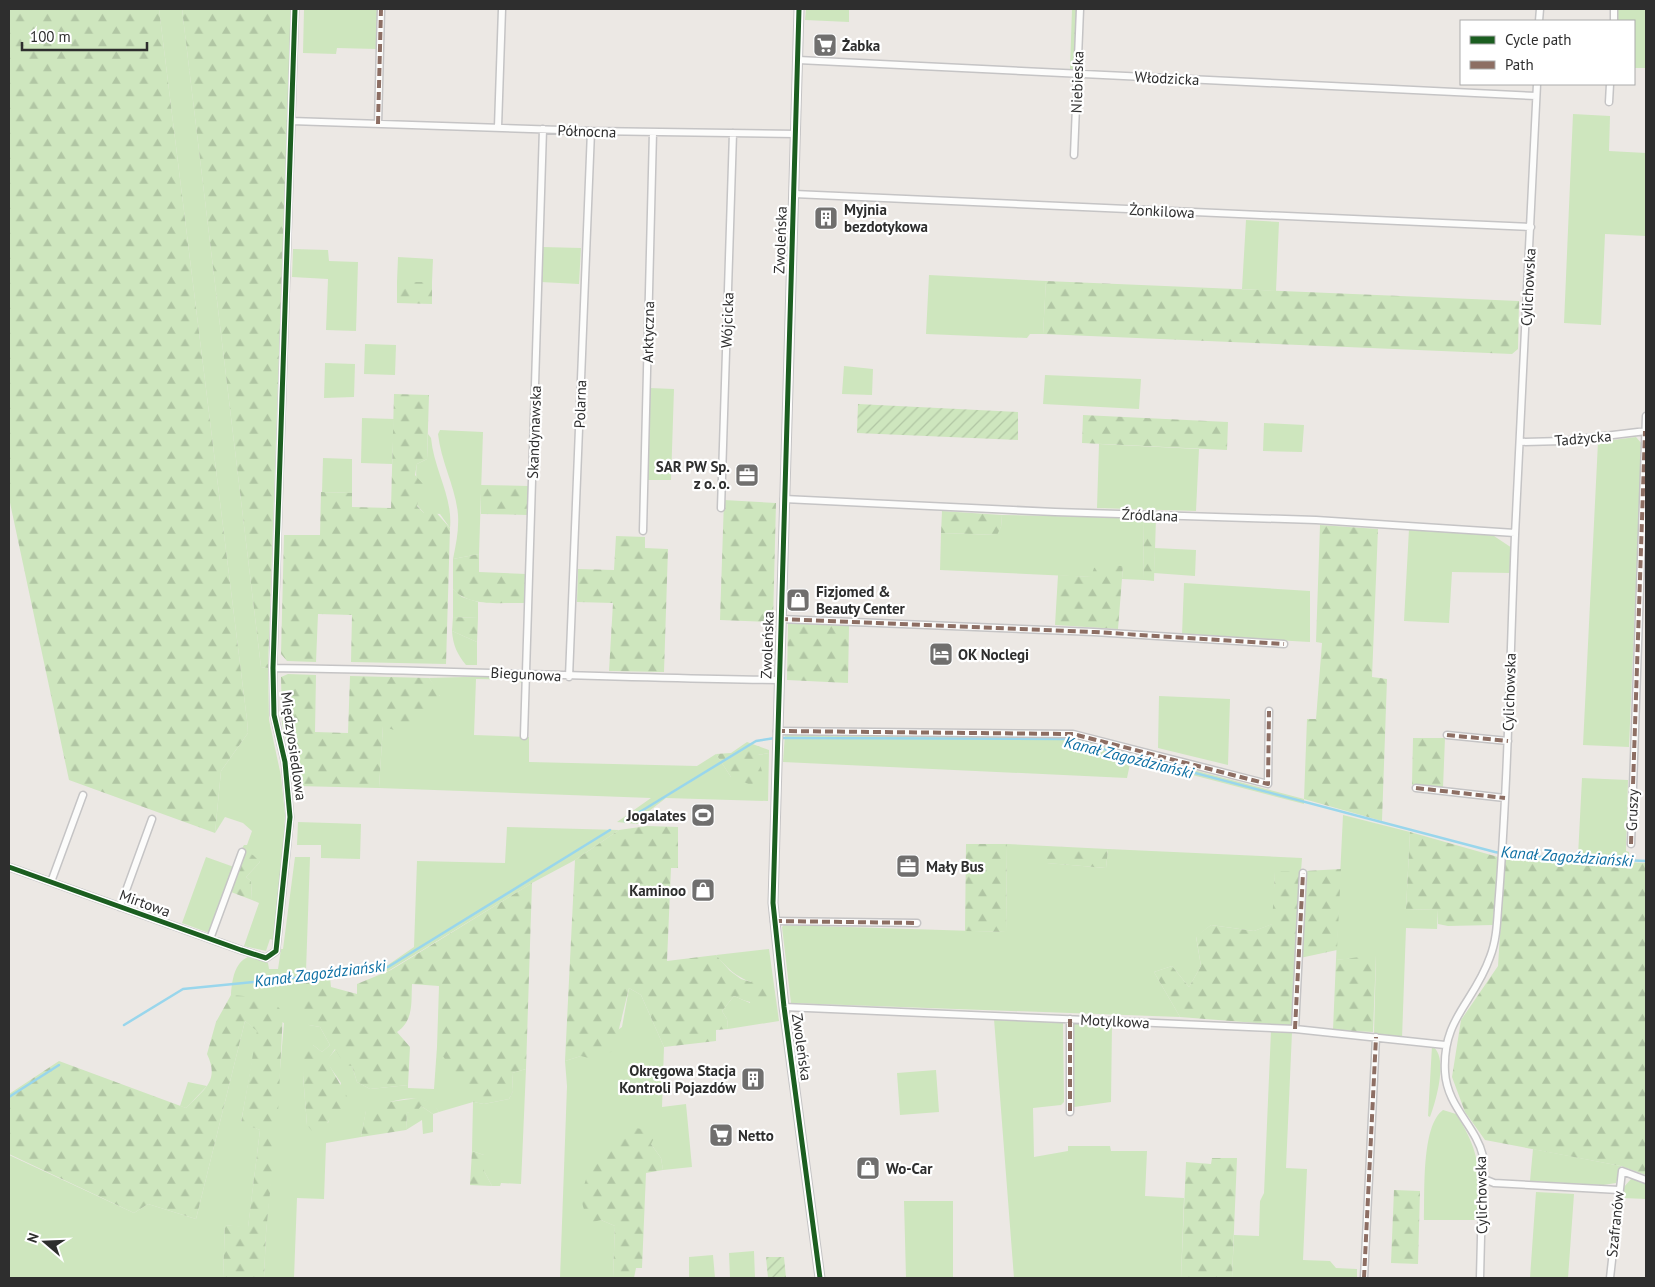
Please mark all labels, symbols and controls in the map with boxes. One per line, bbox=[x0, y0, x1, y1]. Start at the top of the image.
scale bar bbox=[22, 20, 148, 52]
legend bbox=[1460, 20, 1635, 85]
text: 100 m bbox=[30, 27, 71, 46]
text: Cycle path bbox=[1505, 30, 1571, 49]
supermarket icon: Żabka bbox=[812, 32, 838, 58]
place label: Żabka bbox=[842, 36, 880, 55]
street label: Niebieska bbox=[1066, 50, 1088, 114]
text: Path bbox=[1505, 55, 1534, 74]
street label: Włodzicka bbox=[1134, 67, 1200, 89]
street label: Północna bbox=[557, 120, 617, 142]
place label: Myjnia bezdotykowa bbox=[844, 200, 928, 236]
street label: Żonkilowa bbox=[1129, 200, 1195, 222]
building icon: Myjnia bezdotykowa bbox=[813, 205, 839, 231]
street label: Zwoleńska bbox=[769, 206, 791, 274]
street label: Cylichowska bbox=[1516, 247, 1540, 327]
street label: Wójcicka bbox=[717, 292, 737, 348]
street label: Arktyczna bbox=[638, 301, 658, 363]
street label: Polarna bbox=[570, 379, 590, 429]
street label: Skandynawska bbox=[523, 385, 545, 479]
street label: Tadżycka bbox=[1554, 426, 1612, 450]
place label: SAR PW Sp. z o. o. bbox=[656, 457, 730, 493]
office icon: SAR PW Sp. z o. o. bbox=[734, 462, 760, 488]
street label: Źródlana bbox=[1121, 505, 1179, 525]
place label: Fizjomed & Beauty Center bbox=[816, 582, 906, 618]
shop icon: Fizjomed & Beauty Center bbox=[785, 587, 811, 613]
street label: Zwoleńska bbox=[756, 611, 778, 679]
hotel icon: OK Noclegi bbox=[928, 641, 954, 667]
place label: OK Noclegi bbox=[958, 645, 1029, 664]
street label: Cylichowska bbox=[1498, 653, 1520, 731]
street label: Biegunowa bbox=[490, 663, 562, 685]
street label: Międzyosiedlowa bbox=[277, 690, 311, 802]
water label: Kanał Zagoździański bbox=[1062, 731, 1196, 783]
street label: Gruszy bbox=[1622, 789, 1642, 831]
sports icon: Jogalates bbox=[690, 802, 716, 828]
place label: Jogalates bbox=[625, 806, 686, 825]
water label: Kanał Zagoździański bbox=[1500, 841, 1635, 871]
office icon: Mały Bus bbox=[895, 853, 921, 879]
place label: Mały Bus bbox=[926, 857, 984, 876]
shop icon: Kaminoo bbox=[690, 877, 716, 903]
place label: Kaminoo bbox=[629, 881, 686, 900]
street label: Mirtowa bbox=[117, 885, 173, 921]
water label: Kanał Zagoździański bbox=[253, 955, 388, 991]
street label: Motylkowa bbox=[1080, 1010, 1150, 1032]
street label: Zwoleńska bbox=[788, 1012, 816, 1082]
place label: Okręgowa Stacja Kontroli Pojazdów bbox=[619, 1061, 736, 1097]
building icon: Okręgowa Stacja Kontroli Pojazdów bbox=[740, 1066, 766, 1092]
supermarket icon: Netto bbox=[708, 1122, 734, 1148]
place label: Netto bbox=[738, 1126, 774, 1145]
shop icon: Wo-Car bbox=[855, 1155, 881, 1181]
street label: Cylichowska bbox=[1471, 1156, 1491, 1234]
place label: Wo-Car bbox=[886, 1159, 933, 1178]
street label: Szafranów bbox=[1602, 1190, 1628, 1258]
north arrow bbox=[20, 1217, 70, 1267]
text: N bbox=[23, 1230, 43, 1245]

